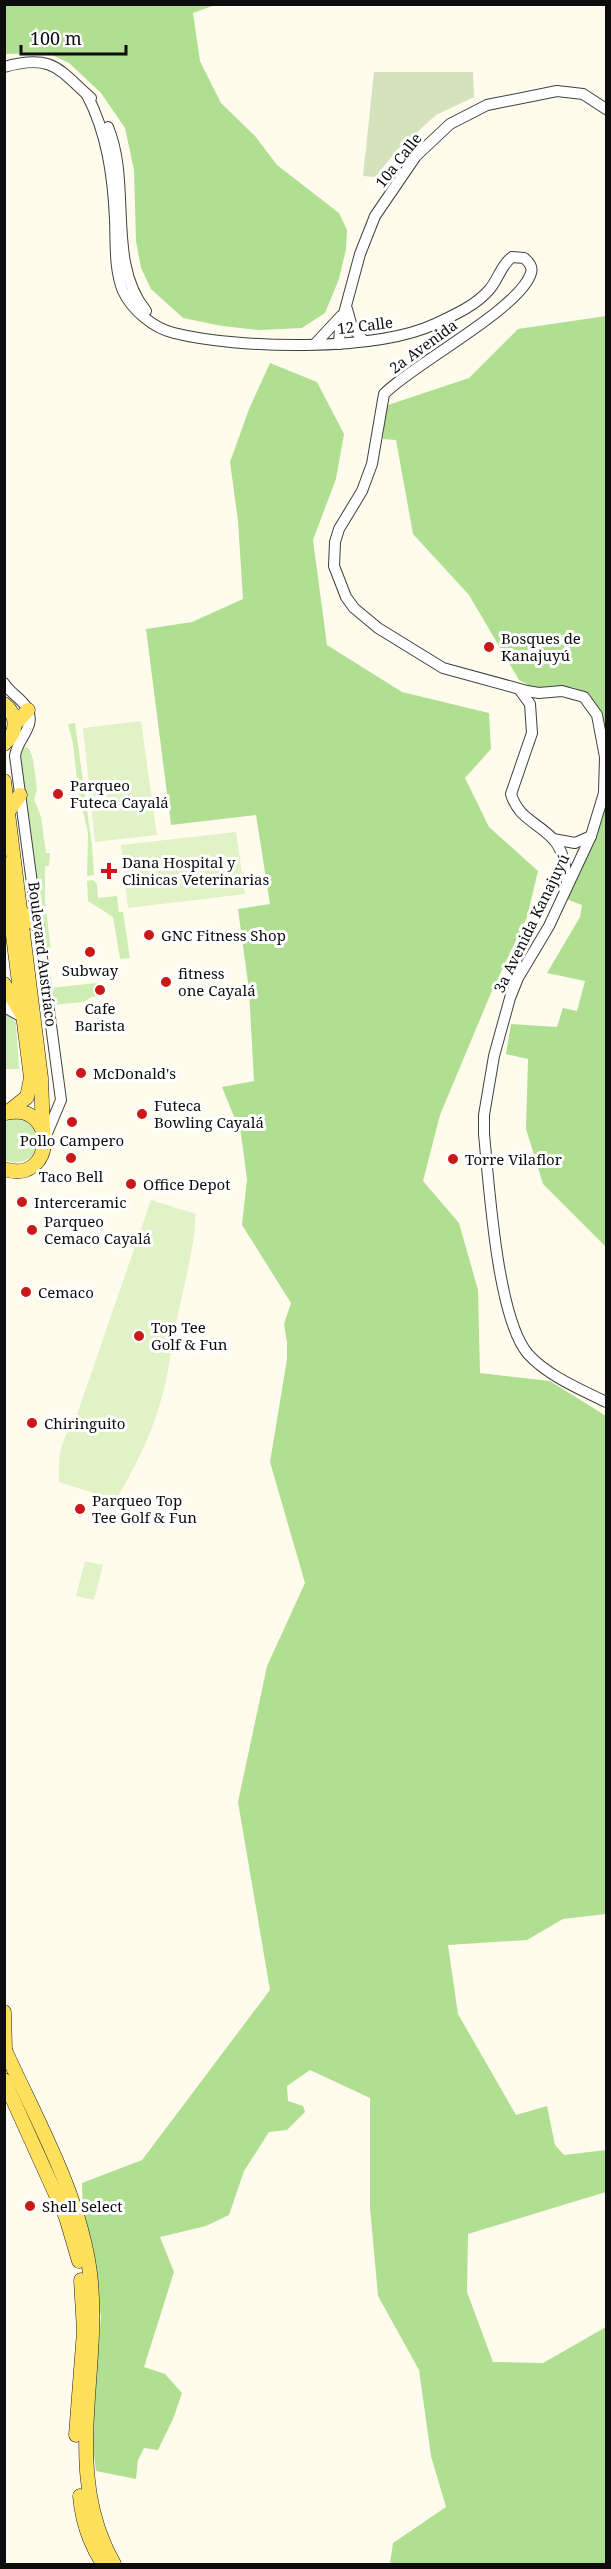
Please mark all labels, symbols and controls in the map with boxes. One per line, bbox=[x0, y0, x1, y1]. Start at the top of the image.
scale bar bbox=[21, 18, 126, 56]
text: 100 m bbox=[30, 26, 82, 50]
street label: 10a Calle bbox=[370, 129, 426, 191]
street label: 12 Calle bbox=[336, 312, 394, 338]
street label: 2a Avenida bbox=[385, 315, 461, 377]
place label: Bosques de Kanajuyú bbox=[501, 628, 581, 665]
marker: Bosques de Kanajuyú bbox=[482, 640, 496, 654]
place label: Parqueo Futeca Cayalá bbox=[70, 775, 169, 812]
marker: Parqueo Futeca Cayalá bbox=[51, 787, 65, 801]
street label: 3a Avenida Kanajuyú bbox=[489, 850, 574, 996]
place label: Dana Hospital y Clinicas Veterinarias bbox=[122, 852, 269, 889]
marker: Dana Hospital y Clinicas Veterinarias bbox=[100, 862, 118, 880]
street label: Boulevard Austríaco bbox=[24, 880, 62, 1028]
place label: GNC Fitness Shop bbox=[161, 925, 286, 945]
marker: GNC Fitness Shop bbox=[142, 928, 156, 942]
marker: Subway bbox=[83, 945, 97, 959]
place label: Subway bbox=[62, 960, 119, 980]
place label: fitness one Cayalá bbox=[178, 963, 256, 1000]
marker: fitness one Cayalá bbox=[159, 975, 173, 989]
marker: Cafe Barista bbox=[93, 983, 107, 997]
place label: Cafe Barista bbox=[75, 998, 125, 1035]
place label: McDonald's bbox=[93, 1063, 176, 1083]
marker: McDonald's bbox=[74, 1066, 88, 1080]
place label: Futeca Bowling Cayalá bbox=[154, 1095, 264, 1132]
marker: Futeca Bowling Cayalá bbox=[135, 1107, 149, 1121]
marker: Pollo Campero bbox=[65, 1115, 79, 1129]
place label: Pollo Campero bbox=[20, 1130, 124, 1150]
place label: Torre Vilaflor bbox=[465, 1149, 562, 1169]
marker: Taco Bell bbox=[64, 1151, 78, 1165]
marker: Torre Vilaflor bbox=[446, 1152, 460, 1166]
place label: Taco Bell bbox=[39, 1166, 103, 1186]
place label: Office Depot bbox=[143, 1174, 231, 1194]
marker: Office Depot bbox=[124, 1177, 138, 1191]
place label: Interceramic bbox=[34, 1192, 127, 1212]
marker: Interceramic bbox=[15, 1195, 29, 1209]
place label: Parqueo Cemaco Cayalá bbox=[44, 1211, 151, 1248]
marker: Parqueo Cemaco Cayalá bbox=[25, 1223, 39, 1237]
place label: Cemaco bbox=[38, 1282, 94, 1302]
marker: Cemaco bbox=[19, 1285, 33, 1299]
place label: Top Tee Golf & Fun bbox=[151, 1317, 228, 1354]
marker: Top Tee Golf & Fun bbox=[132, 1329, 146, 1343]
place label: Chiringuito bbox=[44, 1413, 125, 1433]
marker: Chiringuito bbox=[25, 1416, 39, 1430]
place label: Parqueo Top Tee Golf & Fun bbox=[92, 1490, 197, 1527]
marker: Parqueo Top Tee Golf & Fun bbox=[73, 1502, 87, 1516]
place label: Shell Select bbox=[42, 2196, 122, 2216]
marker: Shell Select bbox=[23, 2199, 37, 2213]

